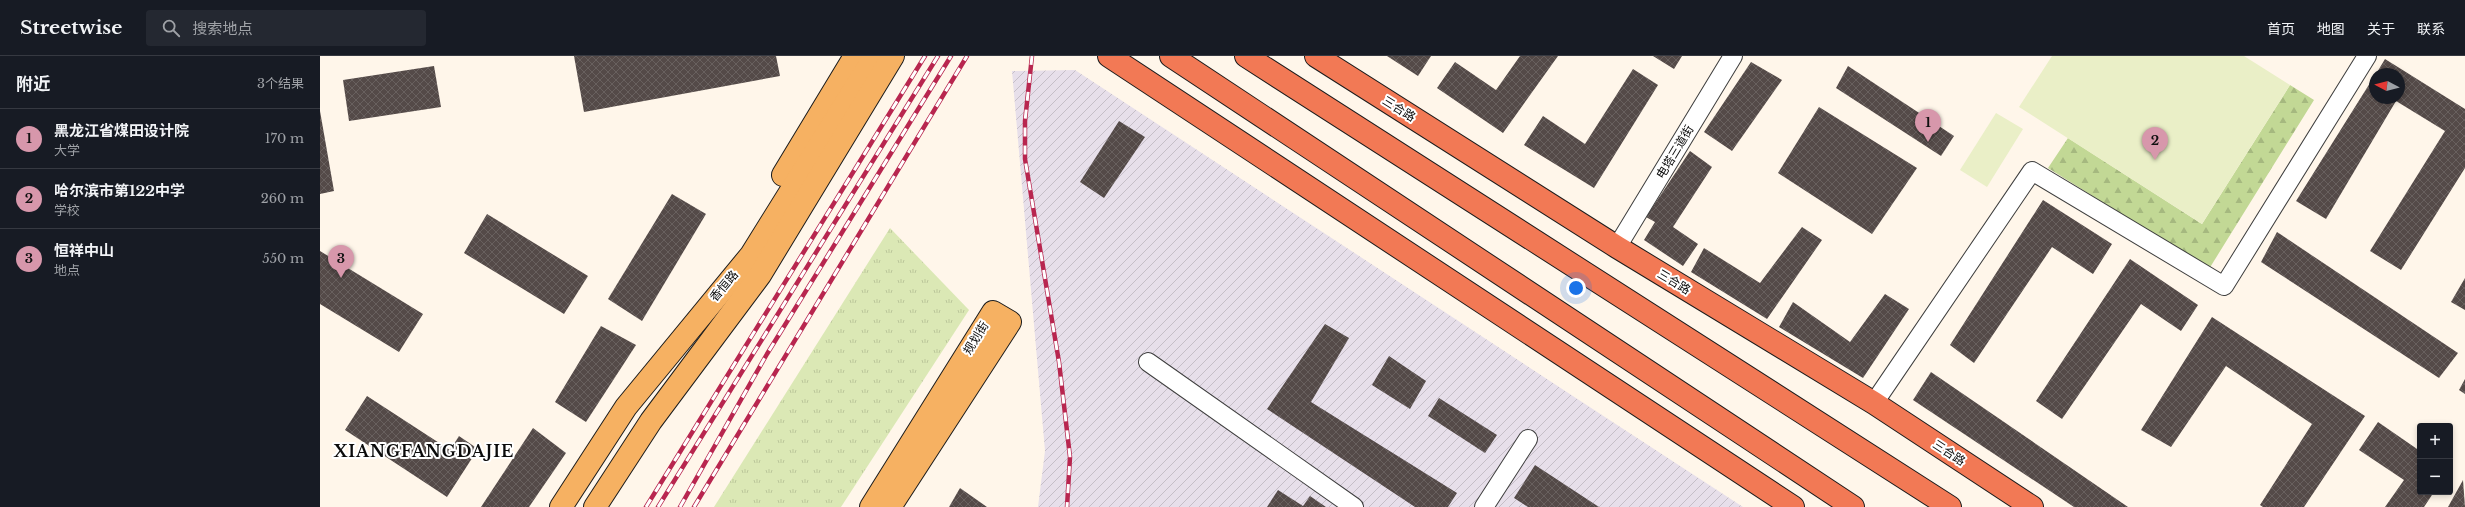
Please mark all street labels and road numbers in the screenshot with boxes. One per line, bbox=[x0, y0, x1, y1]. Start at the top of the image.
street label: 三合路 bbox=[1380, 93, 1419, 124]
street label: 电塔三道街 bbox=[1653, 122, 1696, 181]
street label: 三合路 bbox=[1655, 266, 1694, 297]
street label: 香恒路 bbox=[706, 267, 741, 304]
street label: 规划街 bbox=[960, 318, 991, 357]
street label: 三合路 bbox=[1930, 436, 1968, 469]

